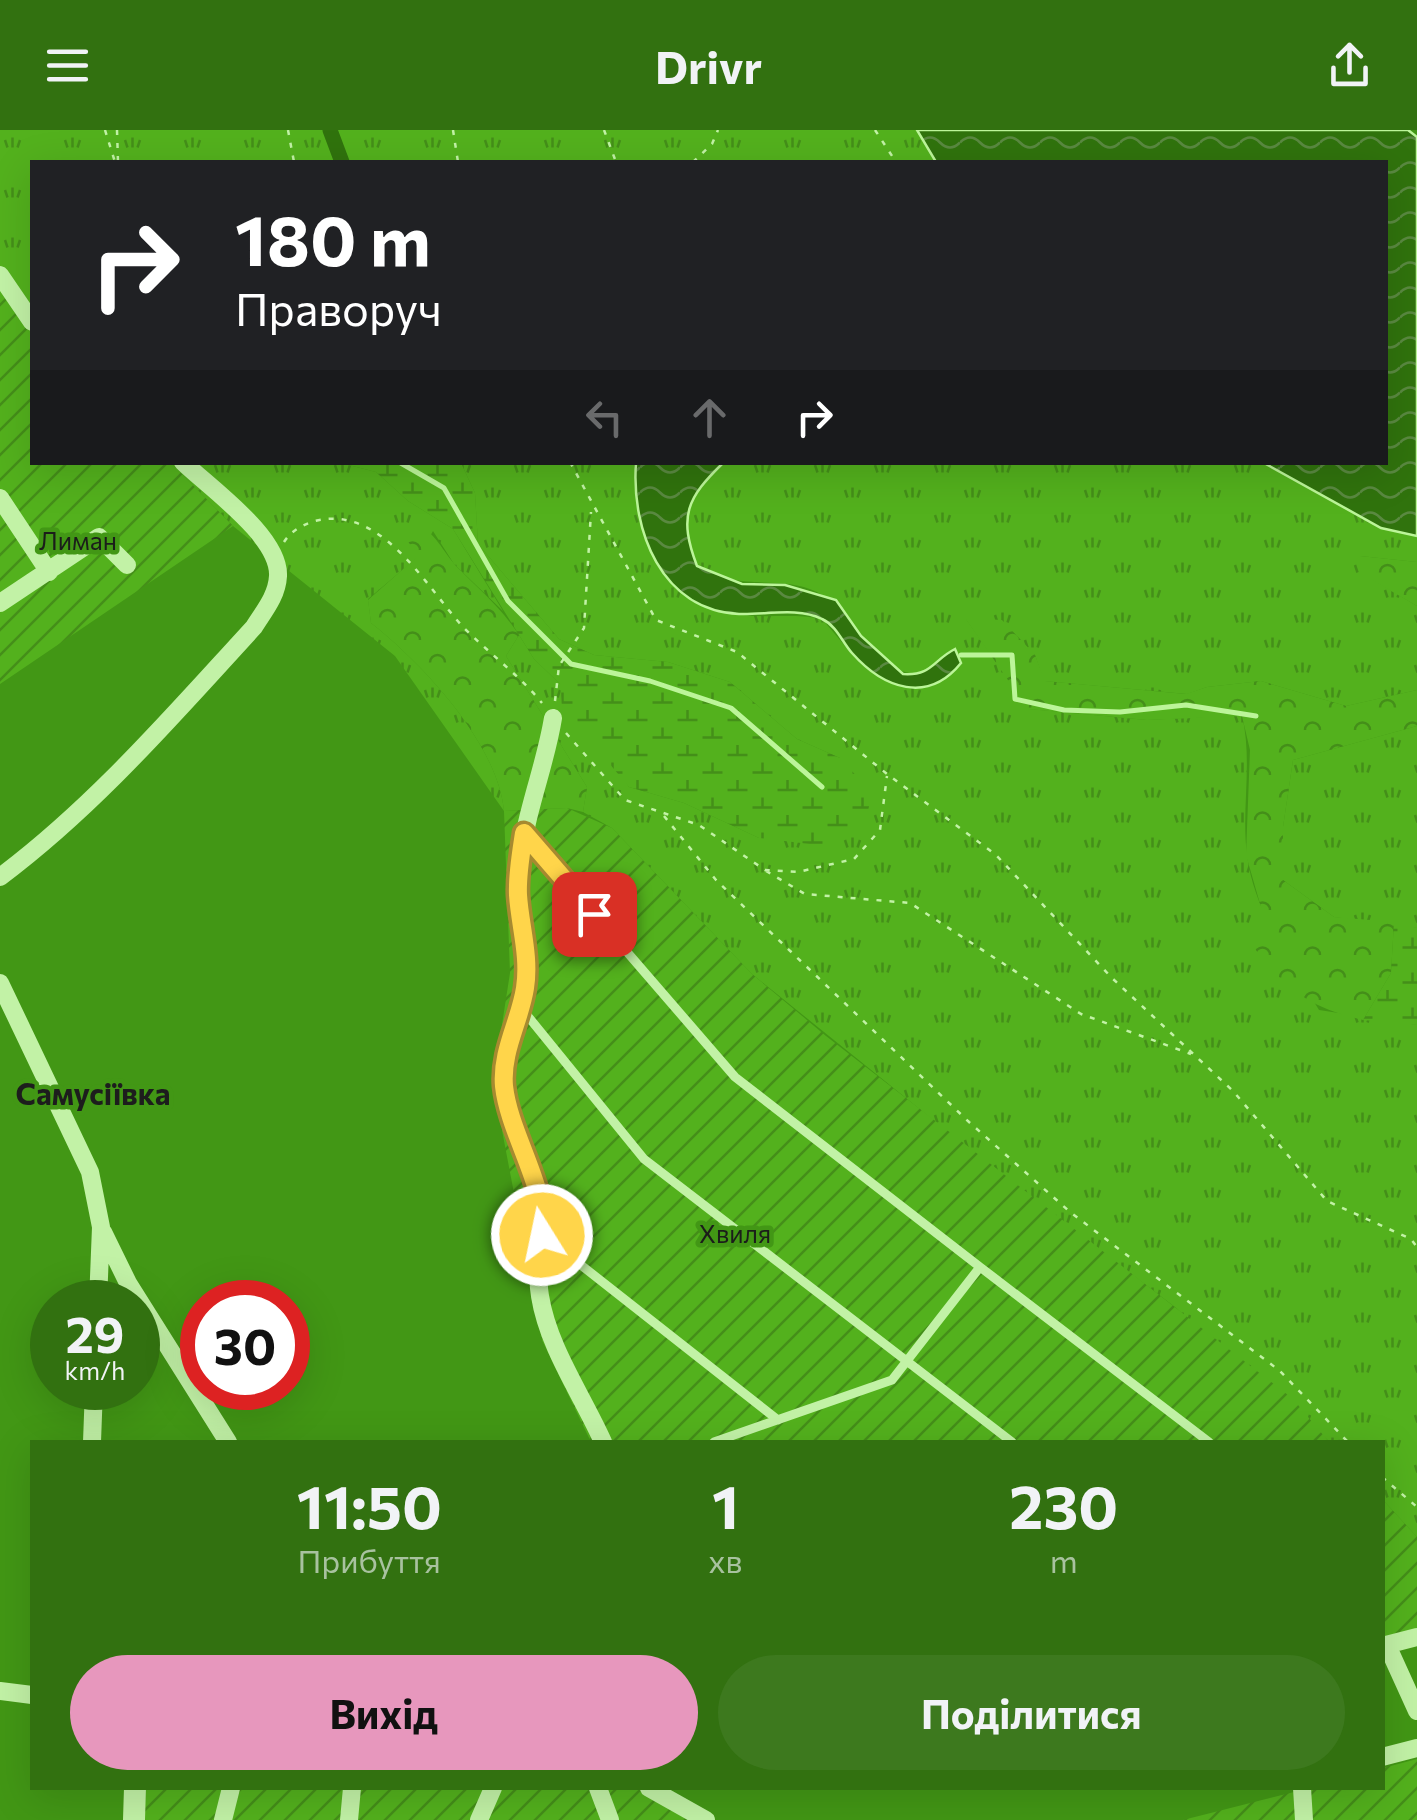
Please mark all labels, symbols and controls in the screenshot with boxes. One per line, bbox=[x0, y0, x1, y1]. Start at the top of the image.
icon: menu bbox=[40, 38, 95, 93]
text: Drivr bbox=[655, 38, 762, 93]
icon: share bbox=[1322, 38, 1377, 93]
text: 180 m bbox=[235, 195, 431, 280]
icon: right bbox=[70, 200, 200, 330]
text: Праворуч bbox=[235, 280, 442, 335]
icon: left bbox=[577, 390, 632, 445]
icon: ahead bbox=[682, 390, 737, 445]
icon: right bbox=[787, 390, 842, 445]
park label: Лиман bbox=[39, 525, 117, 555]
pin bbox=[552, 872, 637, 957]
icon: arrive bbox=[567, 887, 622, 942]
district label: Самусіївка bbox=[15, 1074, 171, 1111]
position arrow bbox=[490, 1183, 594, 1287]
park label: Хвиля bbox=[699, 1218, 771, 1248]
speed limit sign: 30 bbox=[180, 1280, 310, 1410]
text: 29 bbox=[65, 1302, 124, 1363]
text: km/h bbox=[65, 1355, 125, 1385]
text: 11:50 bbox=[297, 1468, 442, 1541]
text: 1 bbox=[712, 1468, 739, 1541]
text: 230 bbox=[1009, 1468, 1118, 1541]
text: Прибуття bbox=[298, 1540, 441, 1580]
text: хв bbox=[709, 1540, 743, 1580]
text: m bbox=[1050, 1540, 1078, 1580]
button: Вихід bbox=[70, 1655, 698, 1770]
button: Поділитися bbox=[718, 1655, 1345, 1770]

